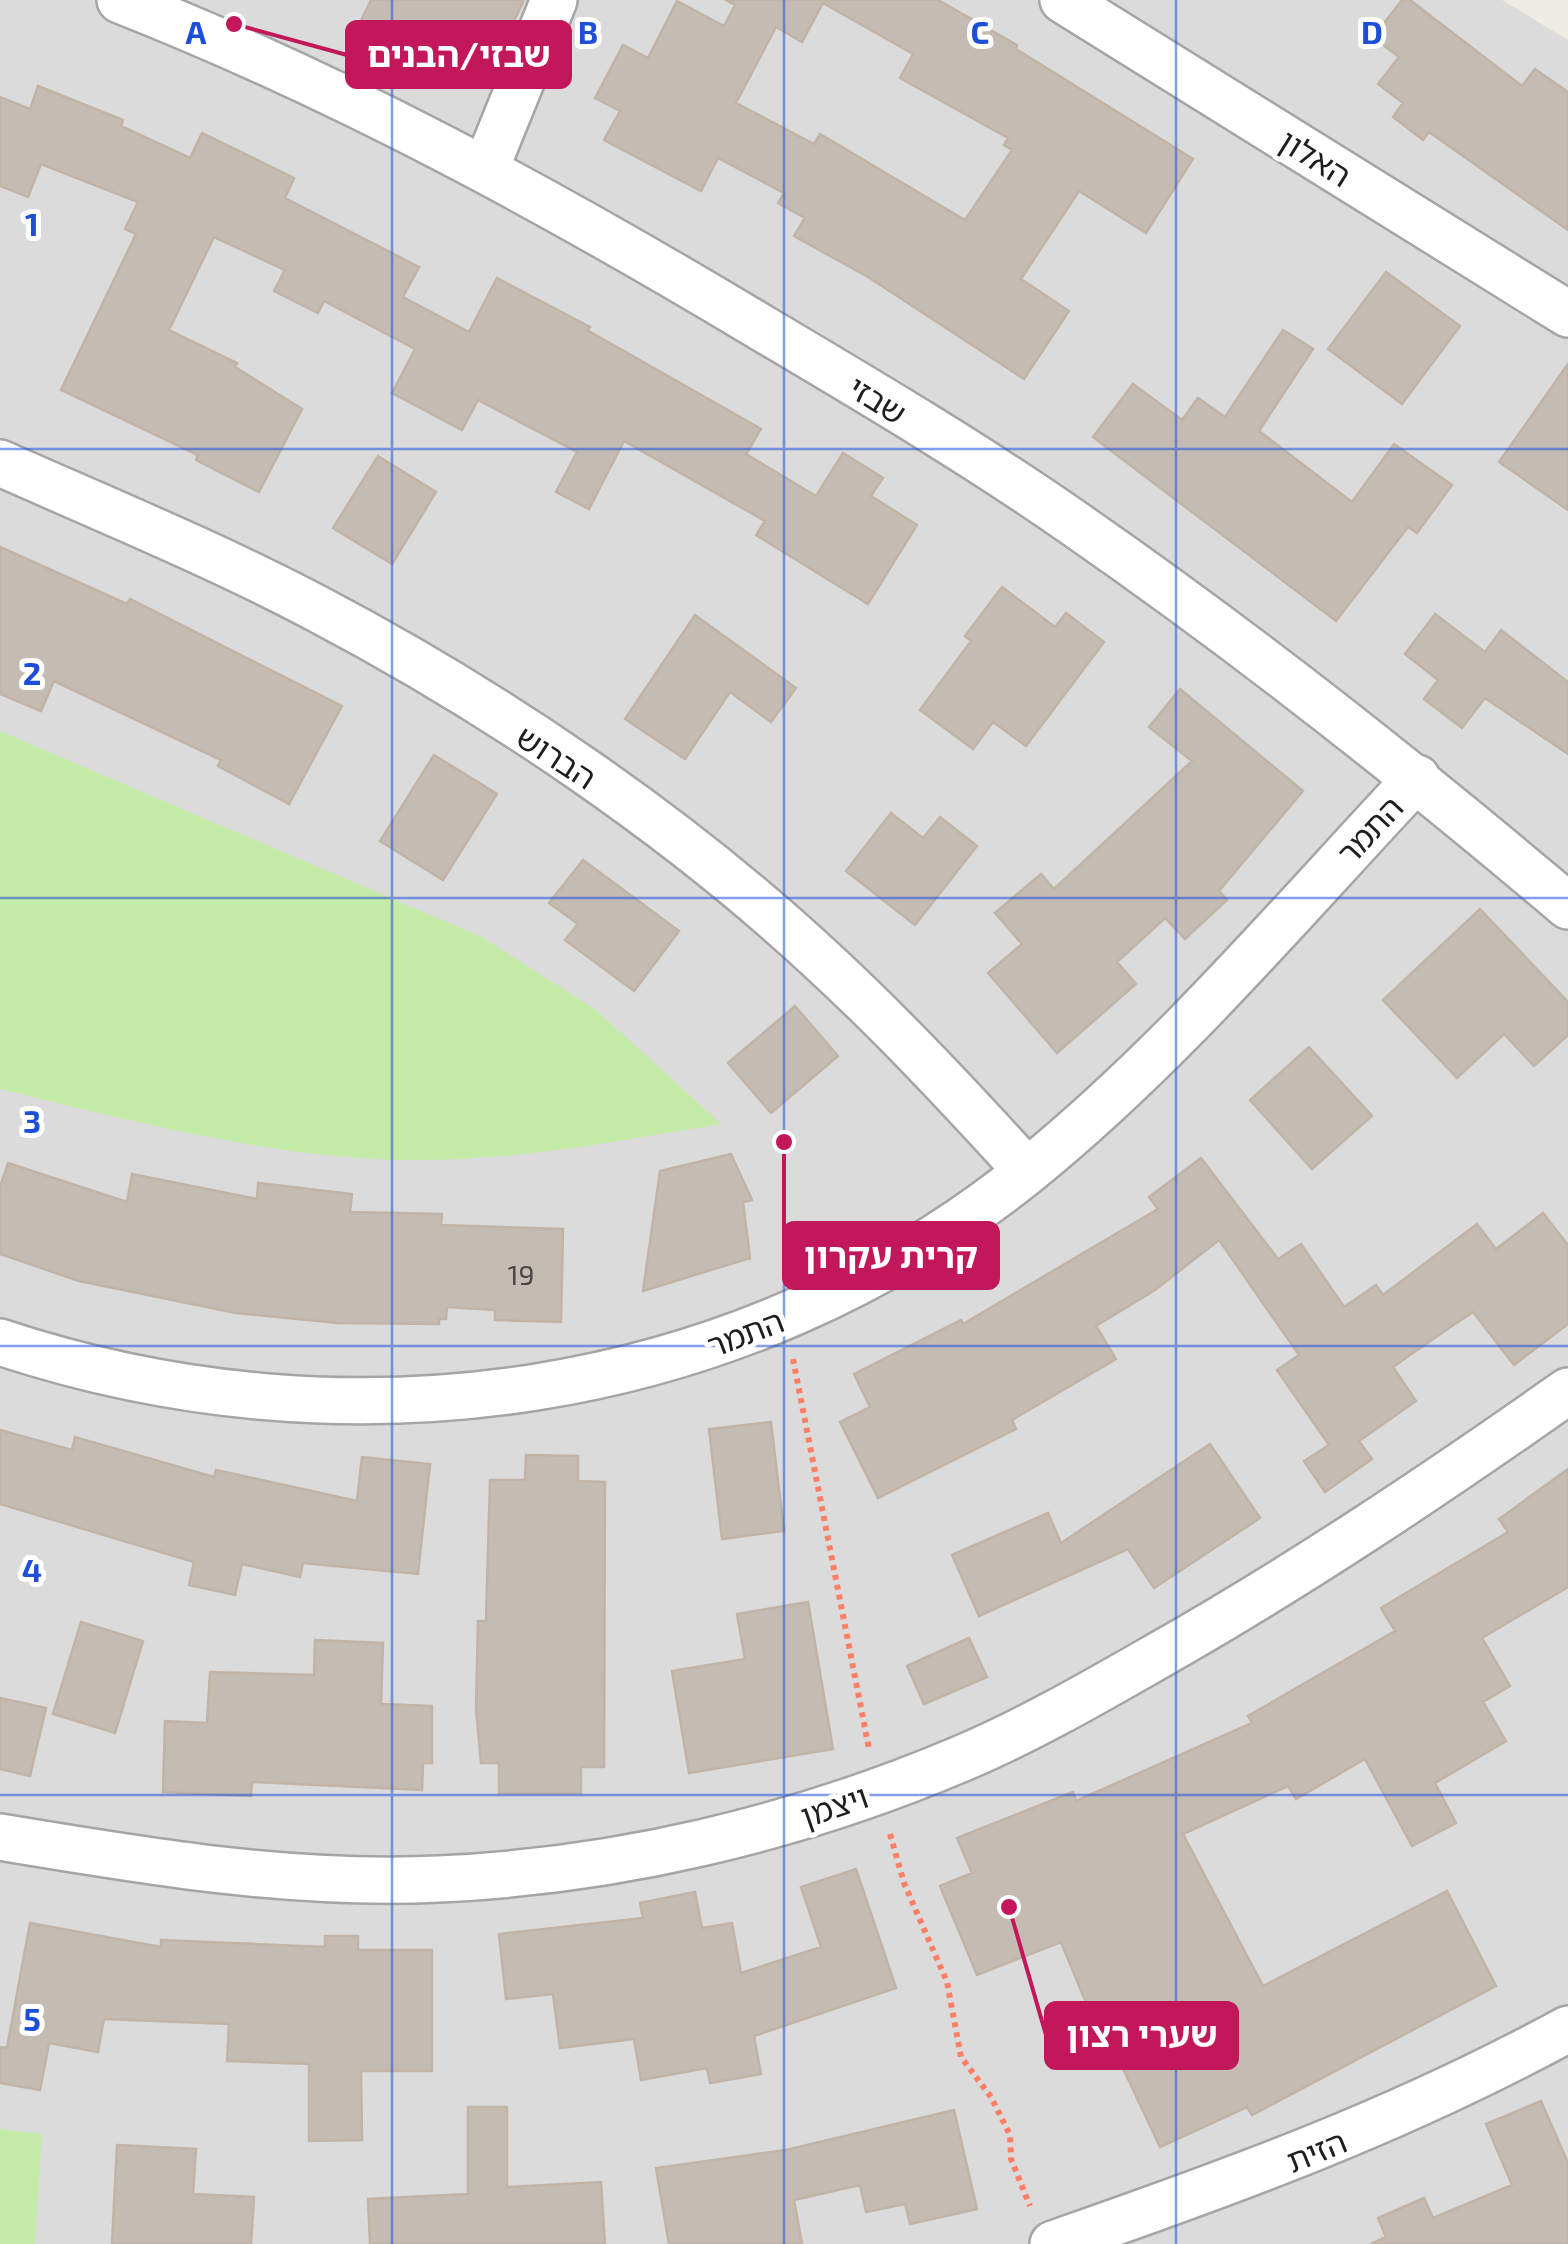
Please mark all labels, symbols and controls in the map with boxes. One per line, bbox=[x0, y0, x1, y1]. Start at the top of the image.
text: A bbox=[186, 12, 207, 50]
text: B bbox=[578, 12, 598, 50]
text: C bbox=[971, 12, 989, 50]
text: D bbox=[1361, 12, 1383, 50]
callout: שבזי/הבנים bbox=[347, 22, 570, 87]
text: שבזי/הבנים bbox=[367, 32, 551, 74]
street label: האלון bbox=[1273, 120, 1359, 194]
text: 1 bbox=[25, 204, 39, 242]
street label: שבזי bbox=[842, 367, 914, 431]
text: 2 bbox=[23, 653, 41, 691]
street label: הברוש bbox=[510, 716, 604, 796]
street label: התמר bbox=[1328, 787, 1410, 871]
text: 3 bbox=[23, 1101, 41, 1139]
callout: קרית עקרון bbox=[784, 1223, 998, 1288]
text: קרית עקרון bbox=[804, 1233, 978, 1275]
house number: 19 bbox=[507, 1257, 535, 1291]
street label: התמר bbox=[701, 1300, 789, 1364]
text: 4 bbox=[22, 1550, 42, 1588]
street label: ויצמן bbox=[795, 1776, 873, 1834]
text: 5 bbox=[23, 1999, 41, 2037]
callout: שערי רצון bbox=[1046, 2003, 1237, 2068]
text: שערי רצון bbox=[1066, 2012, 1218, 2054]
street label: הזית bbox=[1280, 2121, 1352, 2179]

